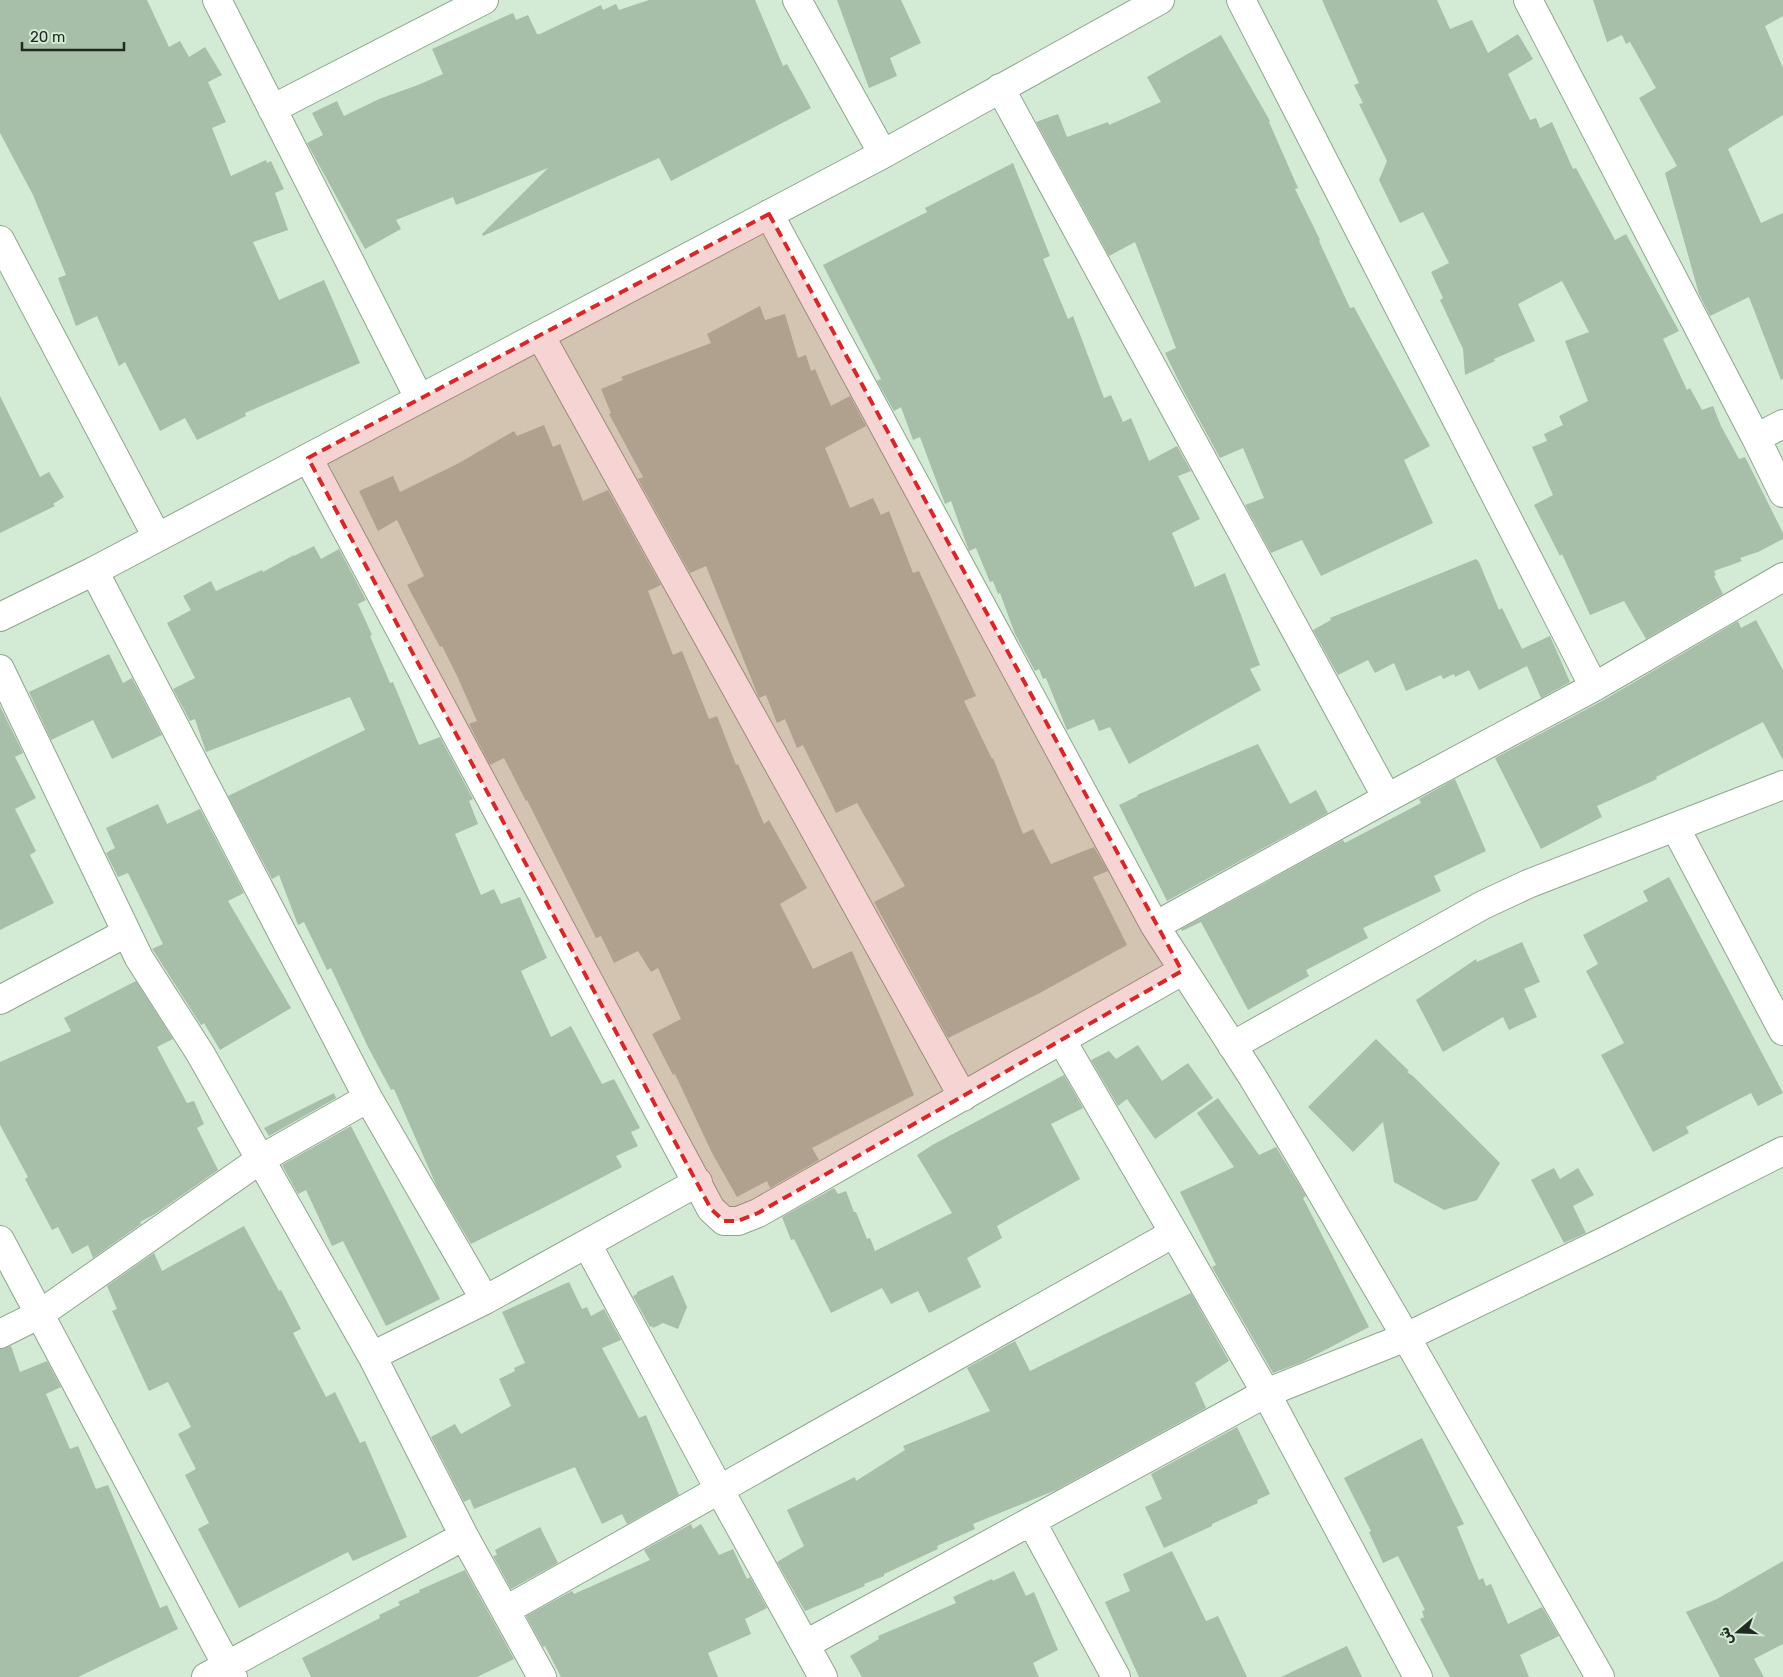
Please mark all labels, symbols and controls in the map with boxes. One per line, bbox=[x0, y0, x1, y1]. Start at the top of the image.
scale bar bbox=[22, 20, 125, 52]
text: 20 m bbox=[30, 28, 65, 46]
north arrow bbox=[1713, 1607, 1763, 1657]
text: ش bbox=[1715, 1625, 1737, 1647]

